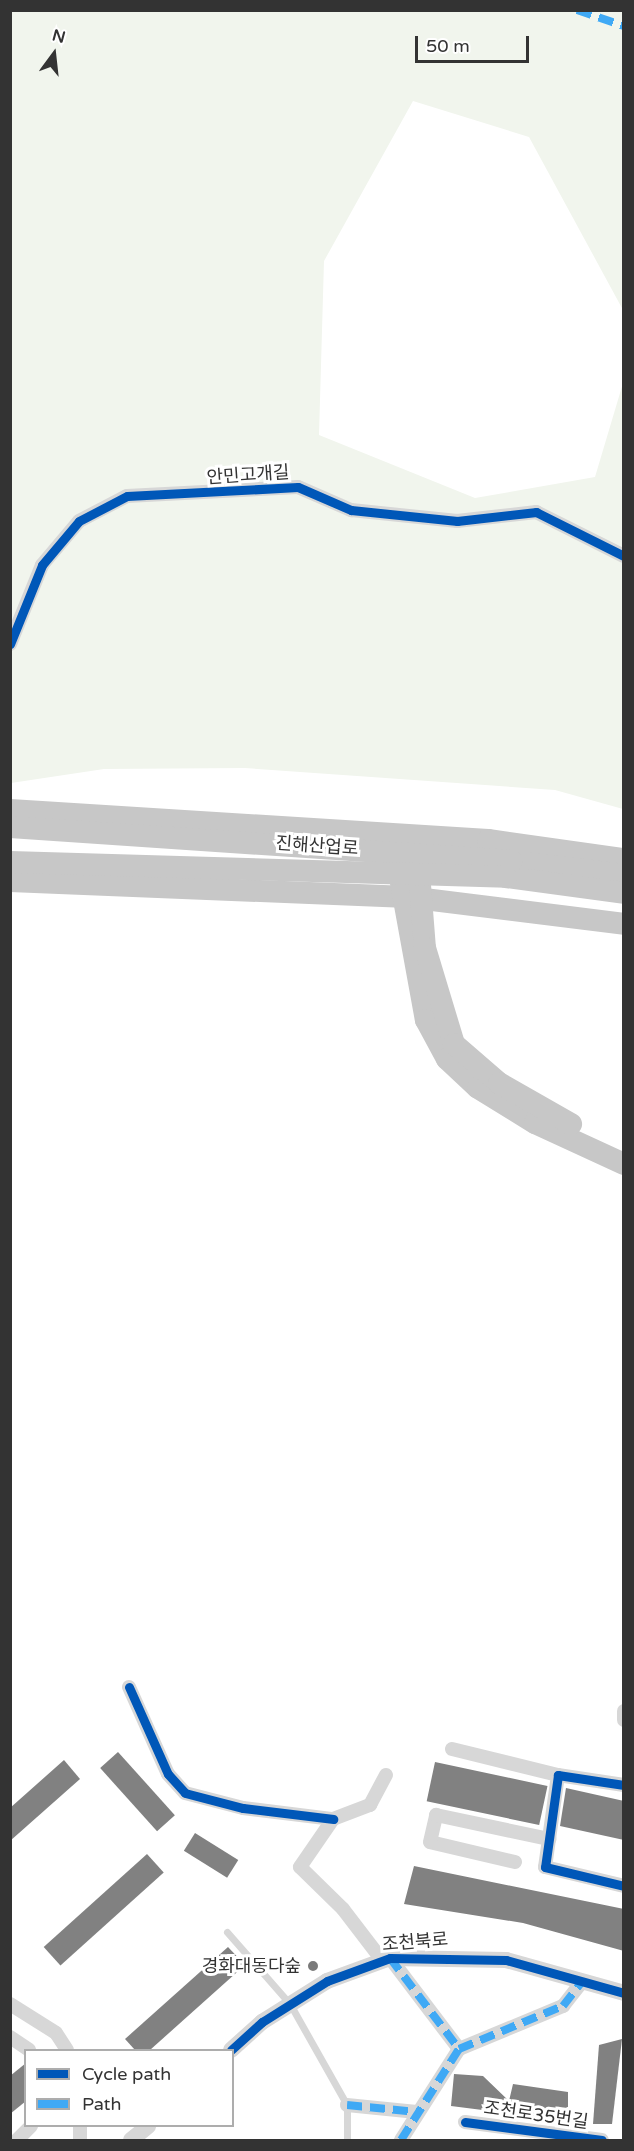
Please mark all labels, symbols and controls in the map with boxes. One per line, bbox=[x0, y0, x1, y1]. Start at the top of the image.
north arrow bbox=[24, 24, 84, 84]
scale bar bbox=[418, 24, 532, 62]
text: N bbox=[50, 25, 67, 48]
text: 50 m bbox=[426, 35, 470, 57]
street label: 안민고개길 bbox=[206, 461, 290, 489]
street label: 진해산업로 bbox=[275, 832, 359, 860]
street label: 조천북로 bbox=[381, 1928, 449, 1956]
place label: 경화대동다숲 bbox=[202, 1955, 301, 1977]
marker: 경화대동다숲 bbox=[306, 1959, 320, 1973]
legend bbox=[24, 2049, 234, 2127]
text: Cycle path bbox=[82, 2063, 171, 2085]
text: Path bbox=[82, 2093, 121, 2115]
street label: 조천로35번길 bbox=[482, 2097, 590, 2133]

